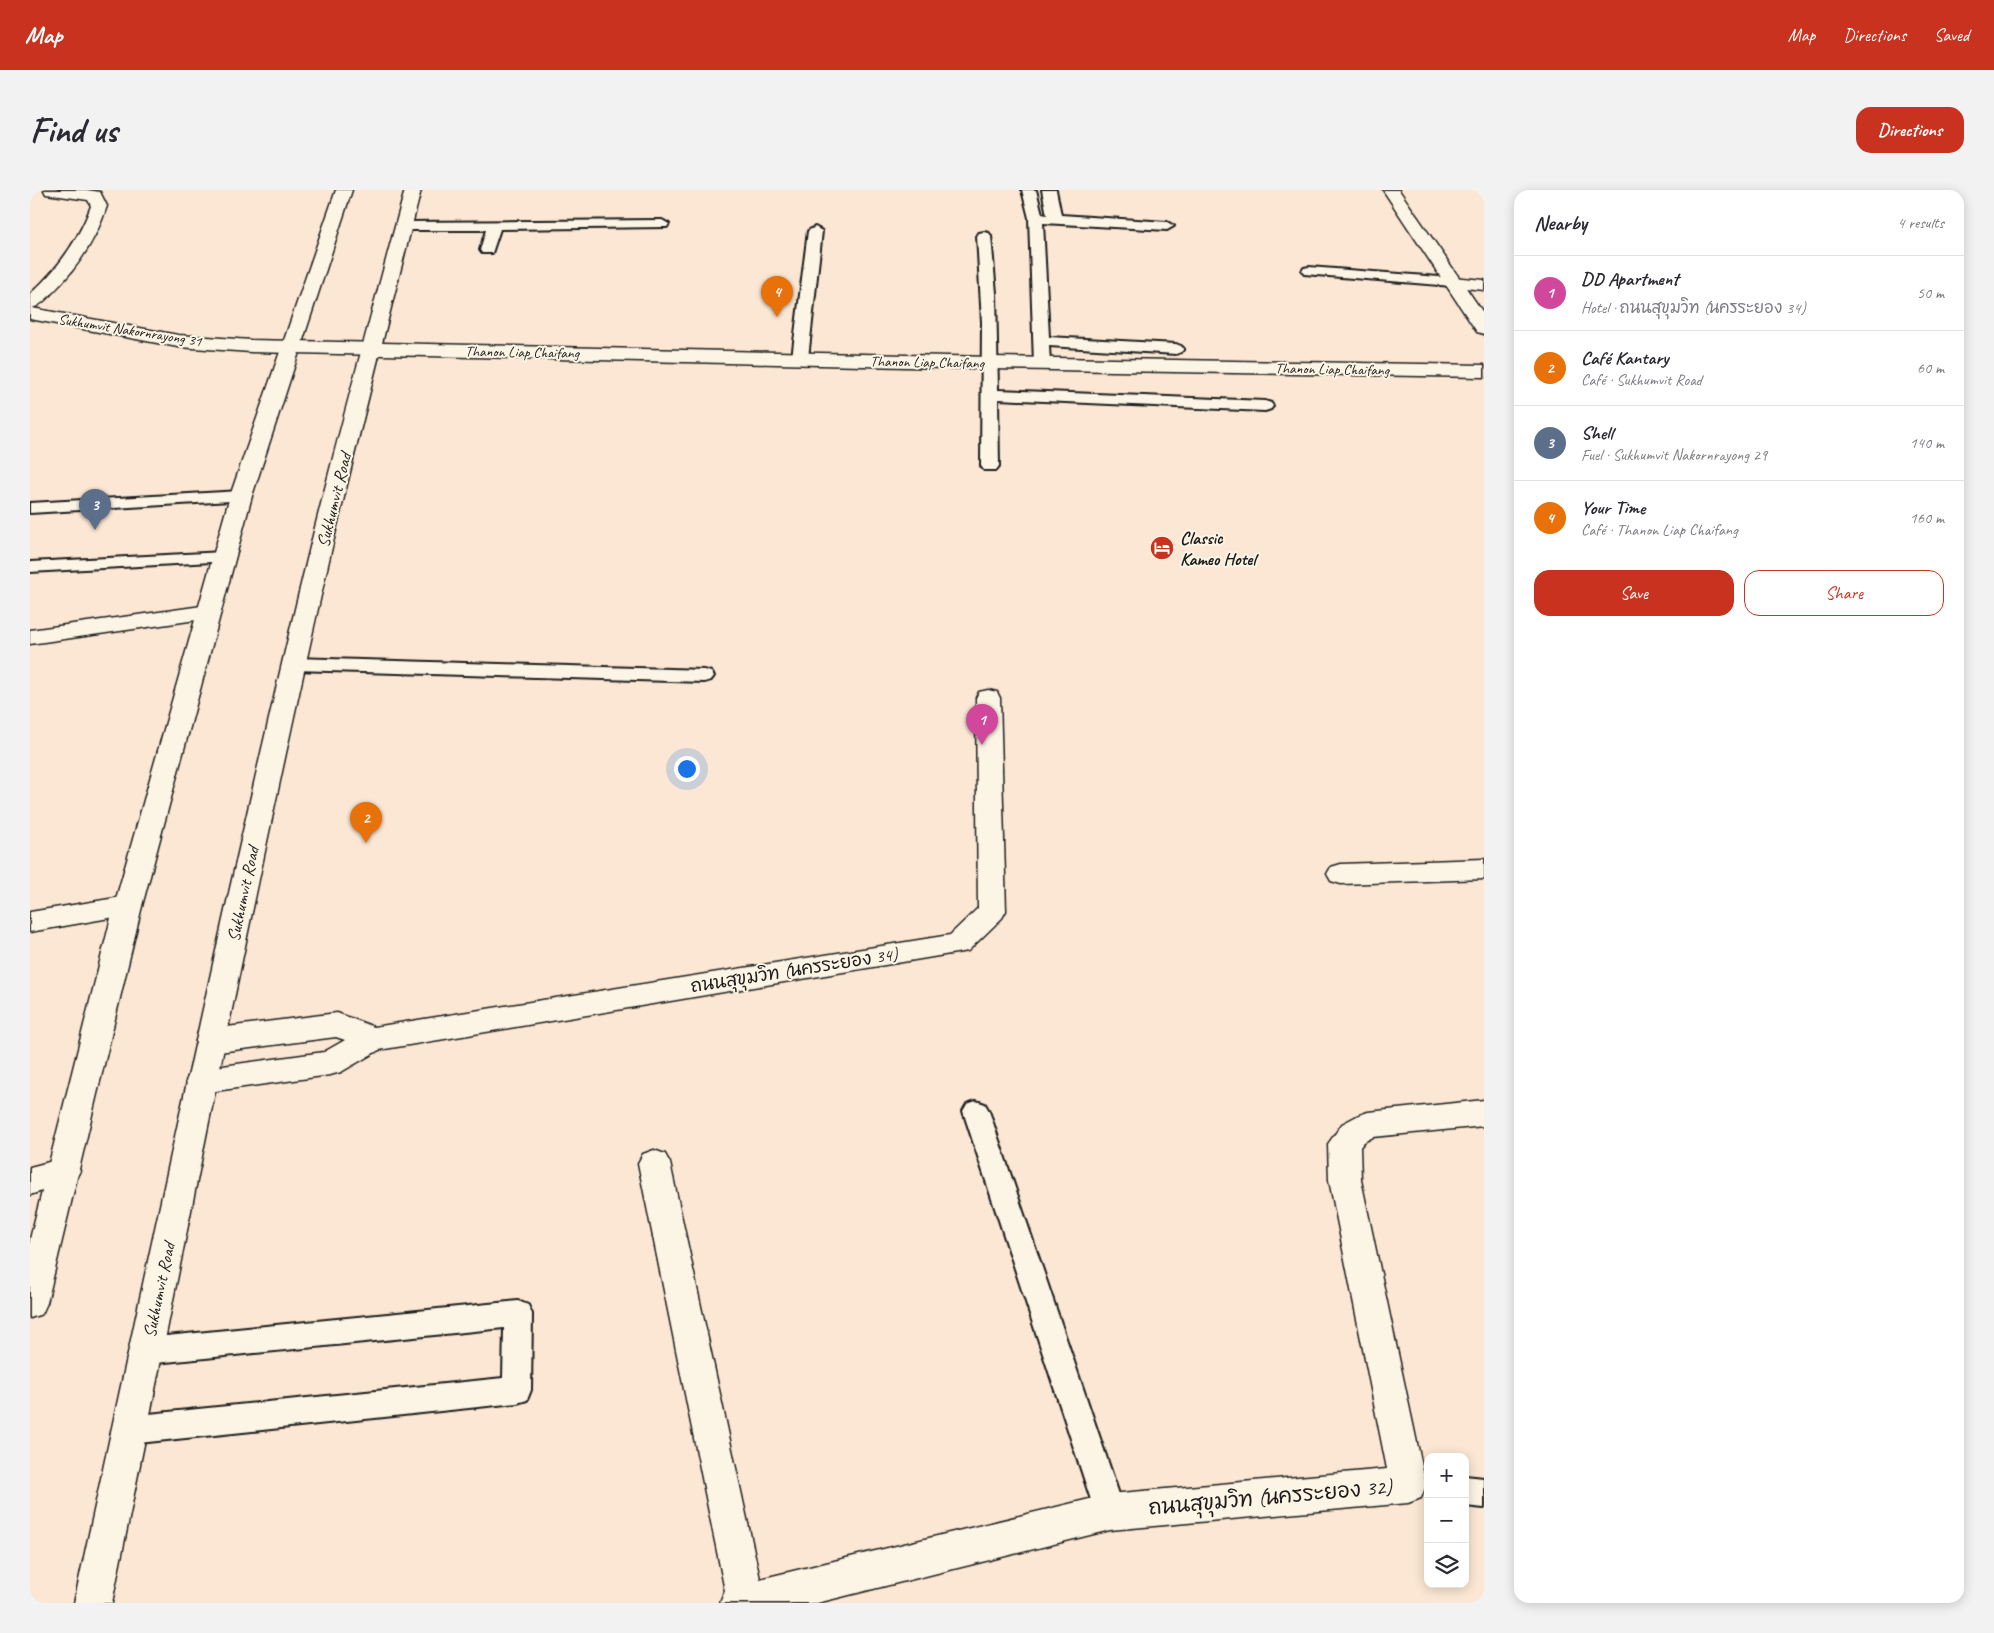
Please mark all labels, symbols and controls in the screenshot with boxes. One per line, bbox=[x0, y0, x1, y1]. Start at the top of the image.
text: Map bbox=[25, 20, 62, 50]
text: Map bbox=[1788, 24, 1815, 46]
text: Directions bbox=[1843, 24, 1906, 46]
text: Saved bbox=[1934, 24, 1969, 46]
button: Directions bbox=[1856, 107, 1964, 153]
text: Find us bbox=[30, 108, 117, 153]
text: Nearby bbox=[1534, 210, 1587, 236]
text: 4 results bbox=[1897, 213, 1944, 233]
text: DD Apartment bbox=[1581, 267, 1679, 291]
pin: 4 bbox=[761, 276, 793, 317]
text: 1 bbox=[1546, 283, 1554, 303]
text: 50 m bbox=[1917, 283, 1944, 303]
text: Hotel · ถนนสุขุมวิท (นครระยอง 34) bbox=[1581, 298, 1806, 318]
street label: Sukhumvit Nakornrayong 31 bbox=[57, 310, 204, 351]
street label: Thanon Liap Chaifang bbox=[465, 342, 581, 363]
text: Café Kantary bbox=[1581, 346, 1669, 370]
street label: Thanon Liap Chaifang bbox=[870, 352, 986, 373]
text: 2 bbox=[1546, 358, 1554, 378]
text: 60 m bbox=[1917, 358, 1944, 378]
street label: Thanon Liap Chaifang bbox=[1275, 359, 1391, 380]
text: Café · Sukhumvit Road bbox=[1581, 370, 1702, 390]
text: Shell bbox=[1581, 421, 1613, 445]
text: 3 bbox=[1546, 433, 1554, 453]
text: 140 m bbox=[1910, 433, 1944, 453]
text: Fuel · Sukhumvit Nakornrayong 29 bbox=[1581, 445, 1767, 465]
street label: Sukhumvit Road bbox=[312, 448, 357, 549]
pin: 3 bbox=[79, 489, 111, 530]
text: Your Time bbox=[1581, 496, 1645, 520]
text: 4 bbox=[1546, 508, 1554, 528]
text: 160 m bbox=[1910, 508, 1944, 528]
text: Café · Thanon Liap Chaifang bbox=[1581, 520, 1738, 540]
place label: Classic Kameo Hotel bbox=[1180, 527, 1259, 570]
hotel icon: Classic Kameo Hotel bbox=[1149, 535, 1175, 561]
button: Save bbox=[1534, 570, 1734, 616]
button: Share bbox=[1744, 570, 1944, 616]
pin: 1 bbox=[966, 704, 998, 745]
your location bbox=[674, 756, 700, 782]
pin: 2 bbox=[350, 802, 382, 843]
street label: Sukhumvit Road bbox=[222, 842, 264, 943]
street label: ถนนสุขุมวิท (นครระยอง 34) bbox=[689, 943, 901, 1000]
street label: Sukhumvit Road bbox=[138, 1238, 180, 1339]
map controls bbox=[1424, 1453, 1469, 1588]
button: + bbox=[1424, 1453, 1469, 1498]
street label: ถนนสุขุมวิท (นครระยอง 32) bbox=[1147, 1473, 1394, 1524]
button: − bbox=[1424, 1498, 1469, 1543]
button: layers bbox=[1424, 1543, 1469, 1588]

